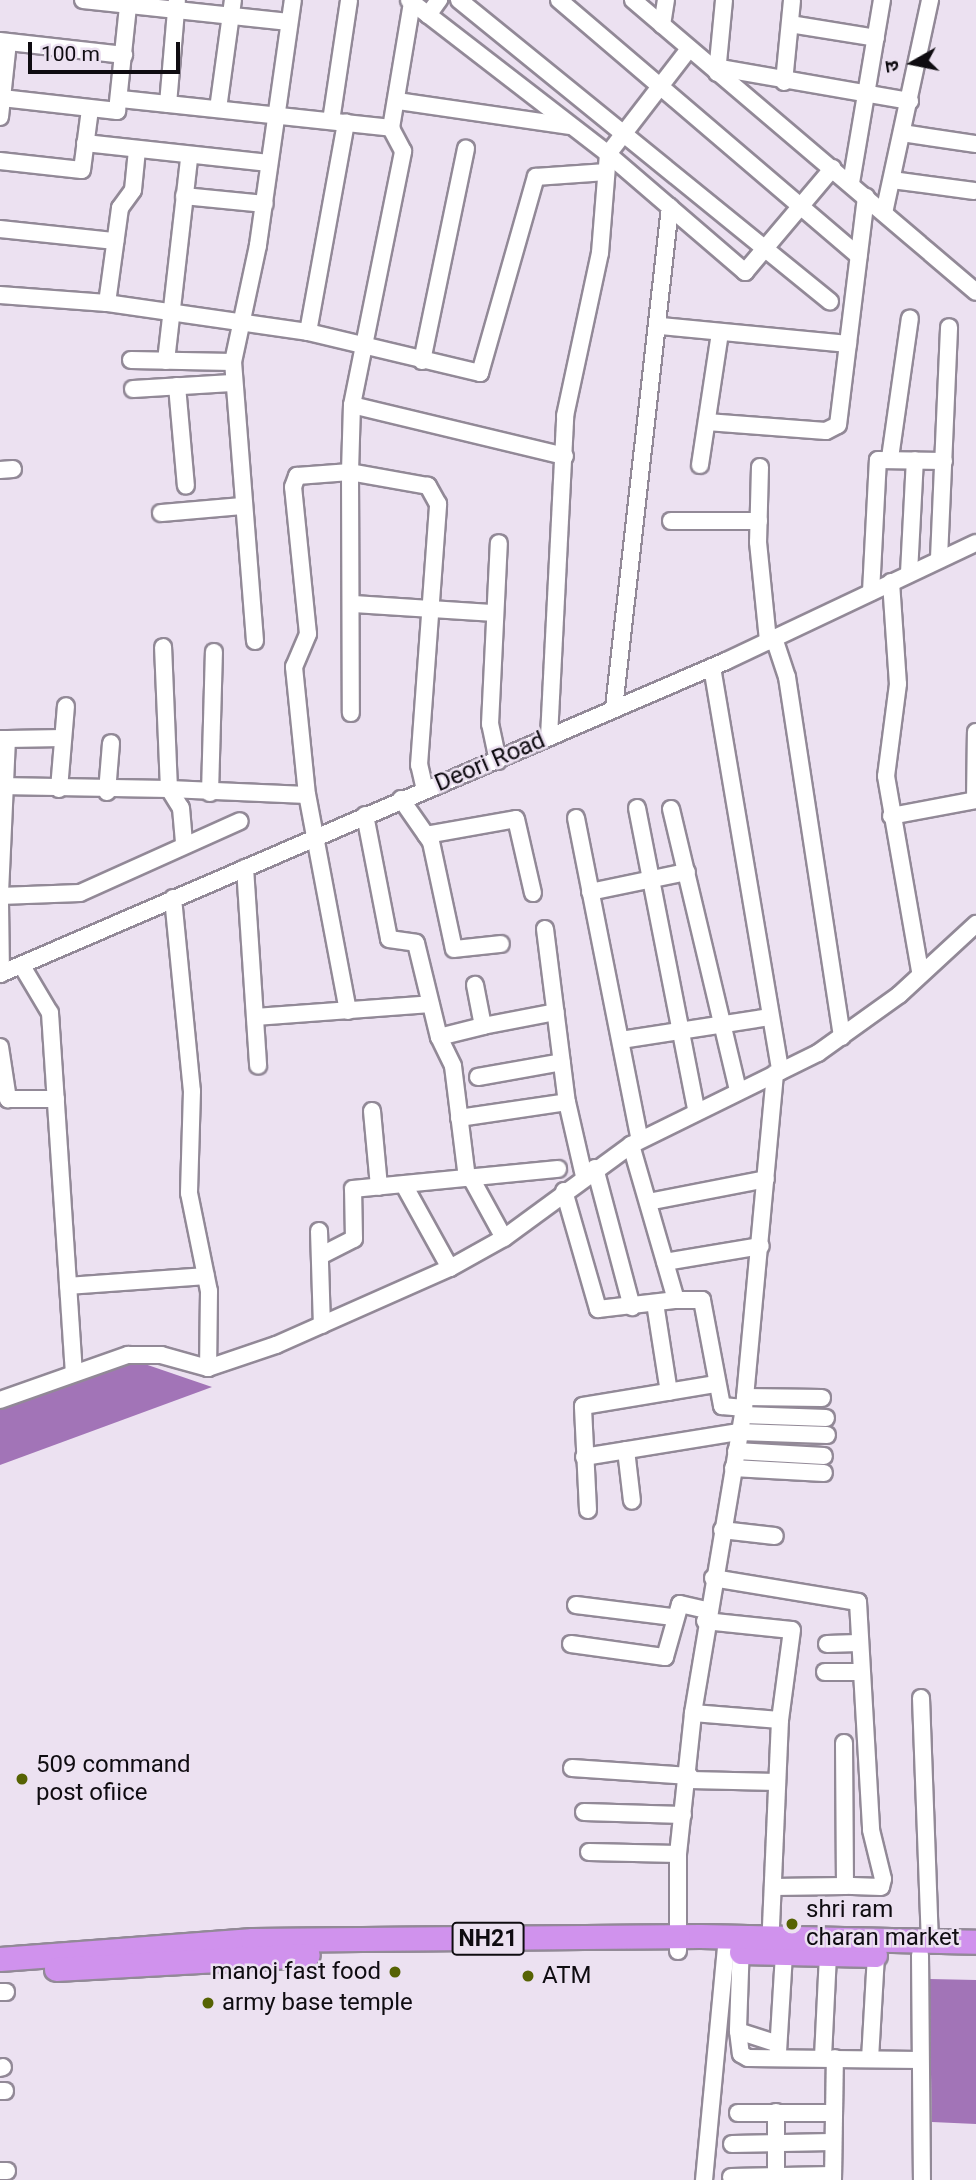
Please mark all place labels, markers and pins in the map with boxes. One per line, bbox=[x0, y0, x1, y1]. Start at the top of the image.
place label: 509 command post ofiice bbox=[36, 1751, 191, 1807]
marker: 509 command post ofiice bbox=[14, 1771, 30, 1787]
place label: shri ram charan market bbox=[806, 1896, 960, 1952]
marker: shri ram charan market bbox=[784, 1916, 800, 1932]
place label: manoj fast food bbox=[211, 1958, 381, 1986]
place label: ATM bbox=[542, 1962, 591, 1990]
marker: manoj fast food bbox=[387, 1964, 403, 1980]
marker: ATM bbox=[520, 1968, 536, 1984]
place label: army base temple bbox=[222, 1989, 413, 2017]
marker: army base temple bbox=[200, 1995, 216, 2011]

